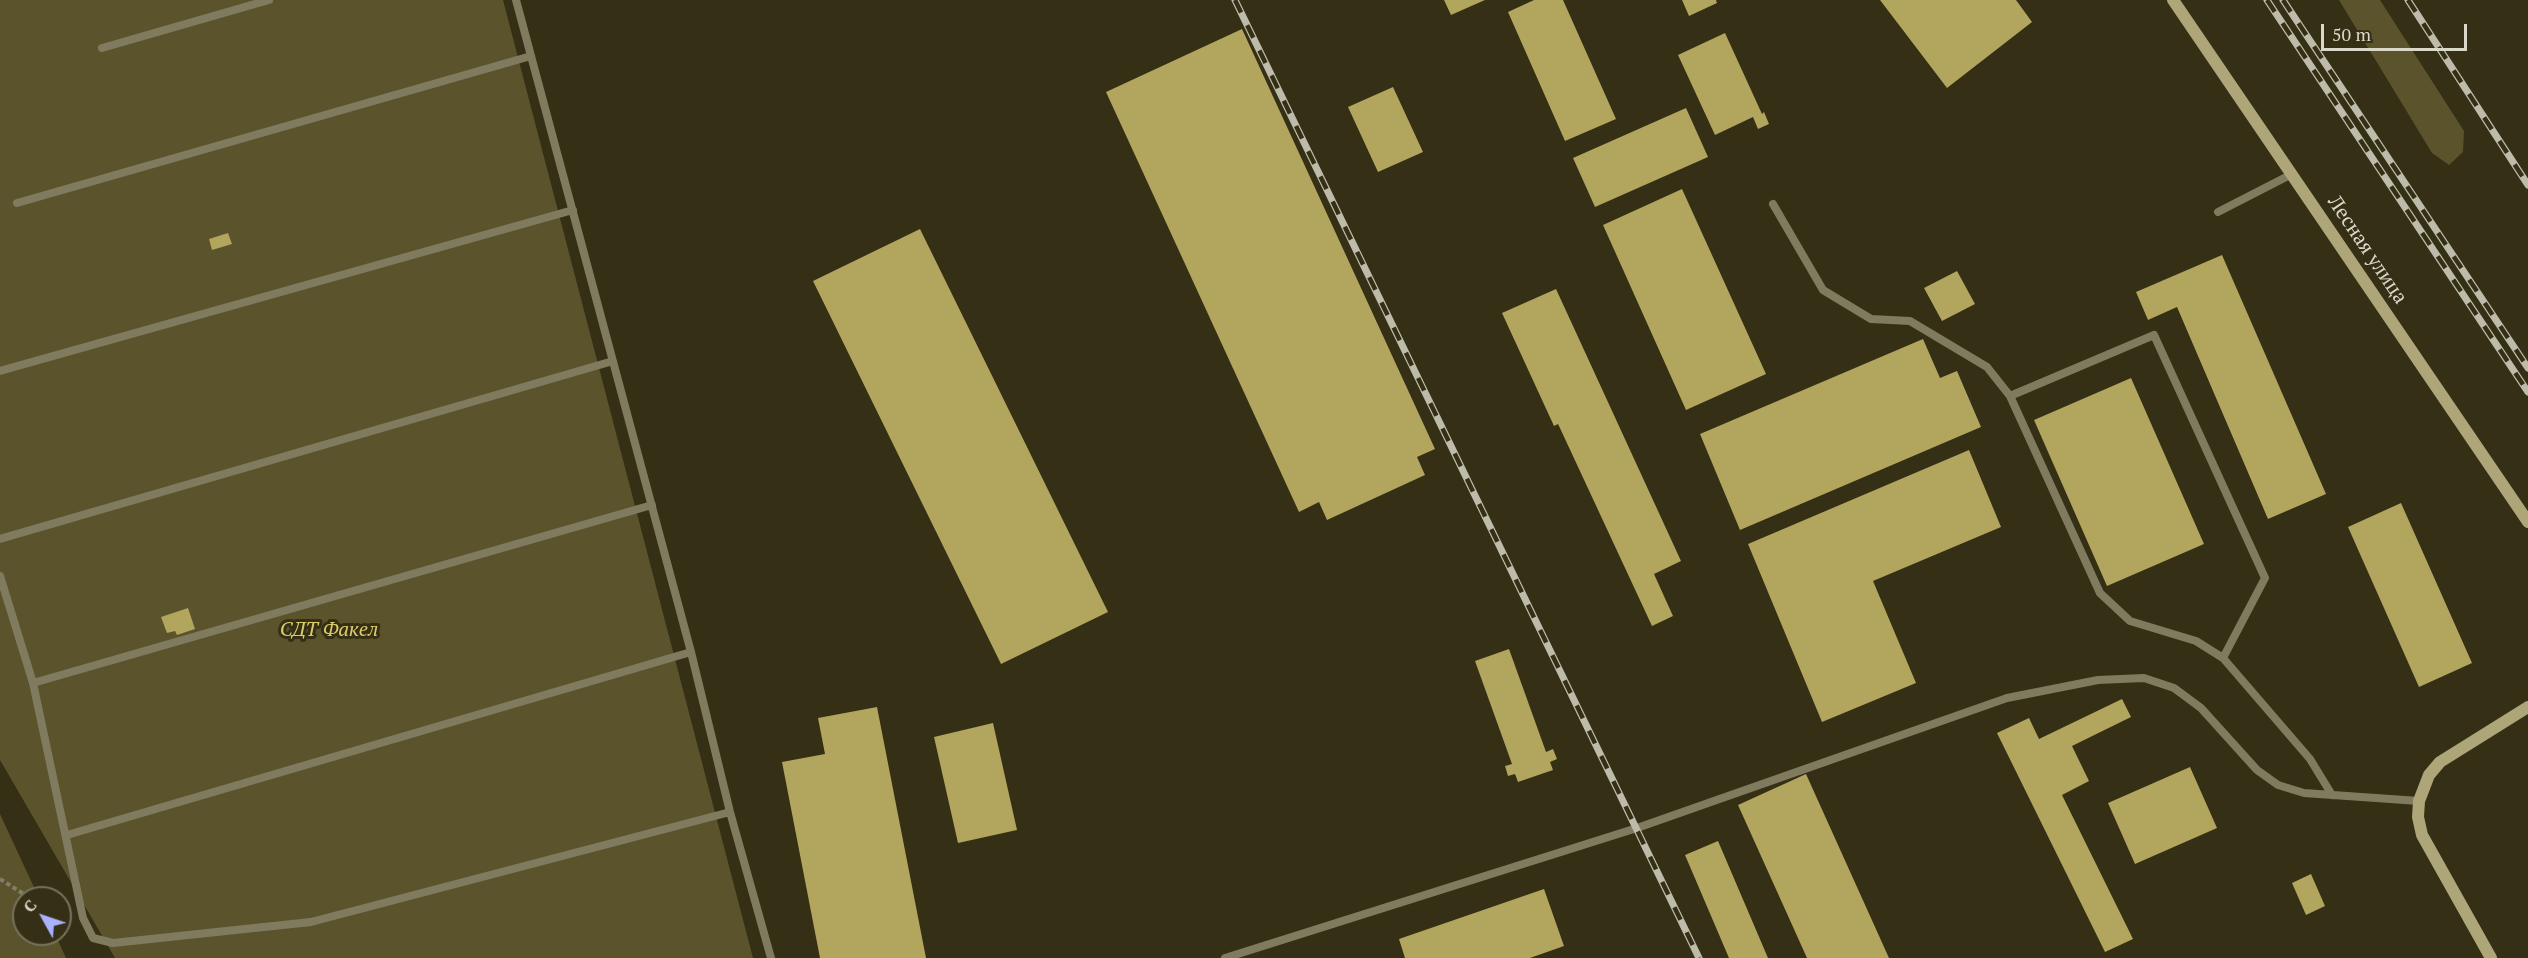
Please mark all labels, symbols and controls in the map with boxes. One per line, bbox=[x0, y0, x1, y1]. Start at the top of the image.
scale bar bbox=[2324, 12, 2470, 50]
text: 50 m bbox=[2332, 22, 2371, 46]
street label: Лесная улица bbox=[2322, 191, 2412, 309]
park label: СДТ Факел bbox=[280, 618, 378, 642]
north arrow bbox=[12, 886, 72, 946]
text: С bbox=[18, 895, 42, 917]

